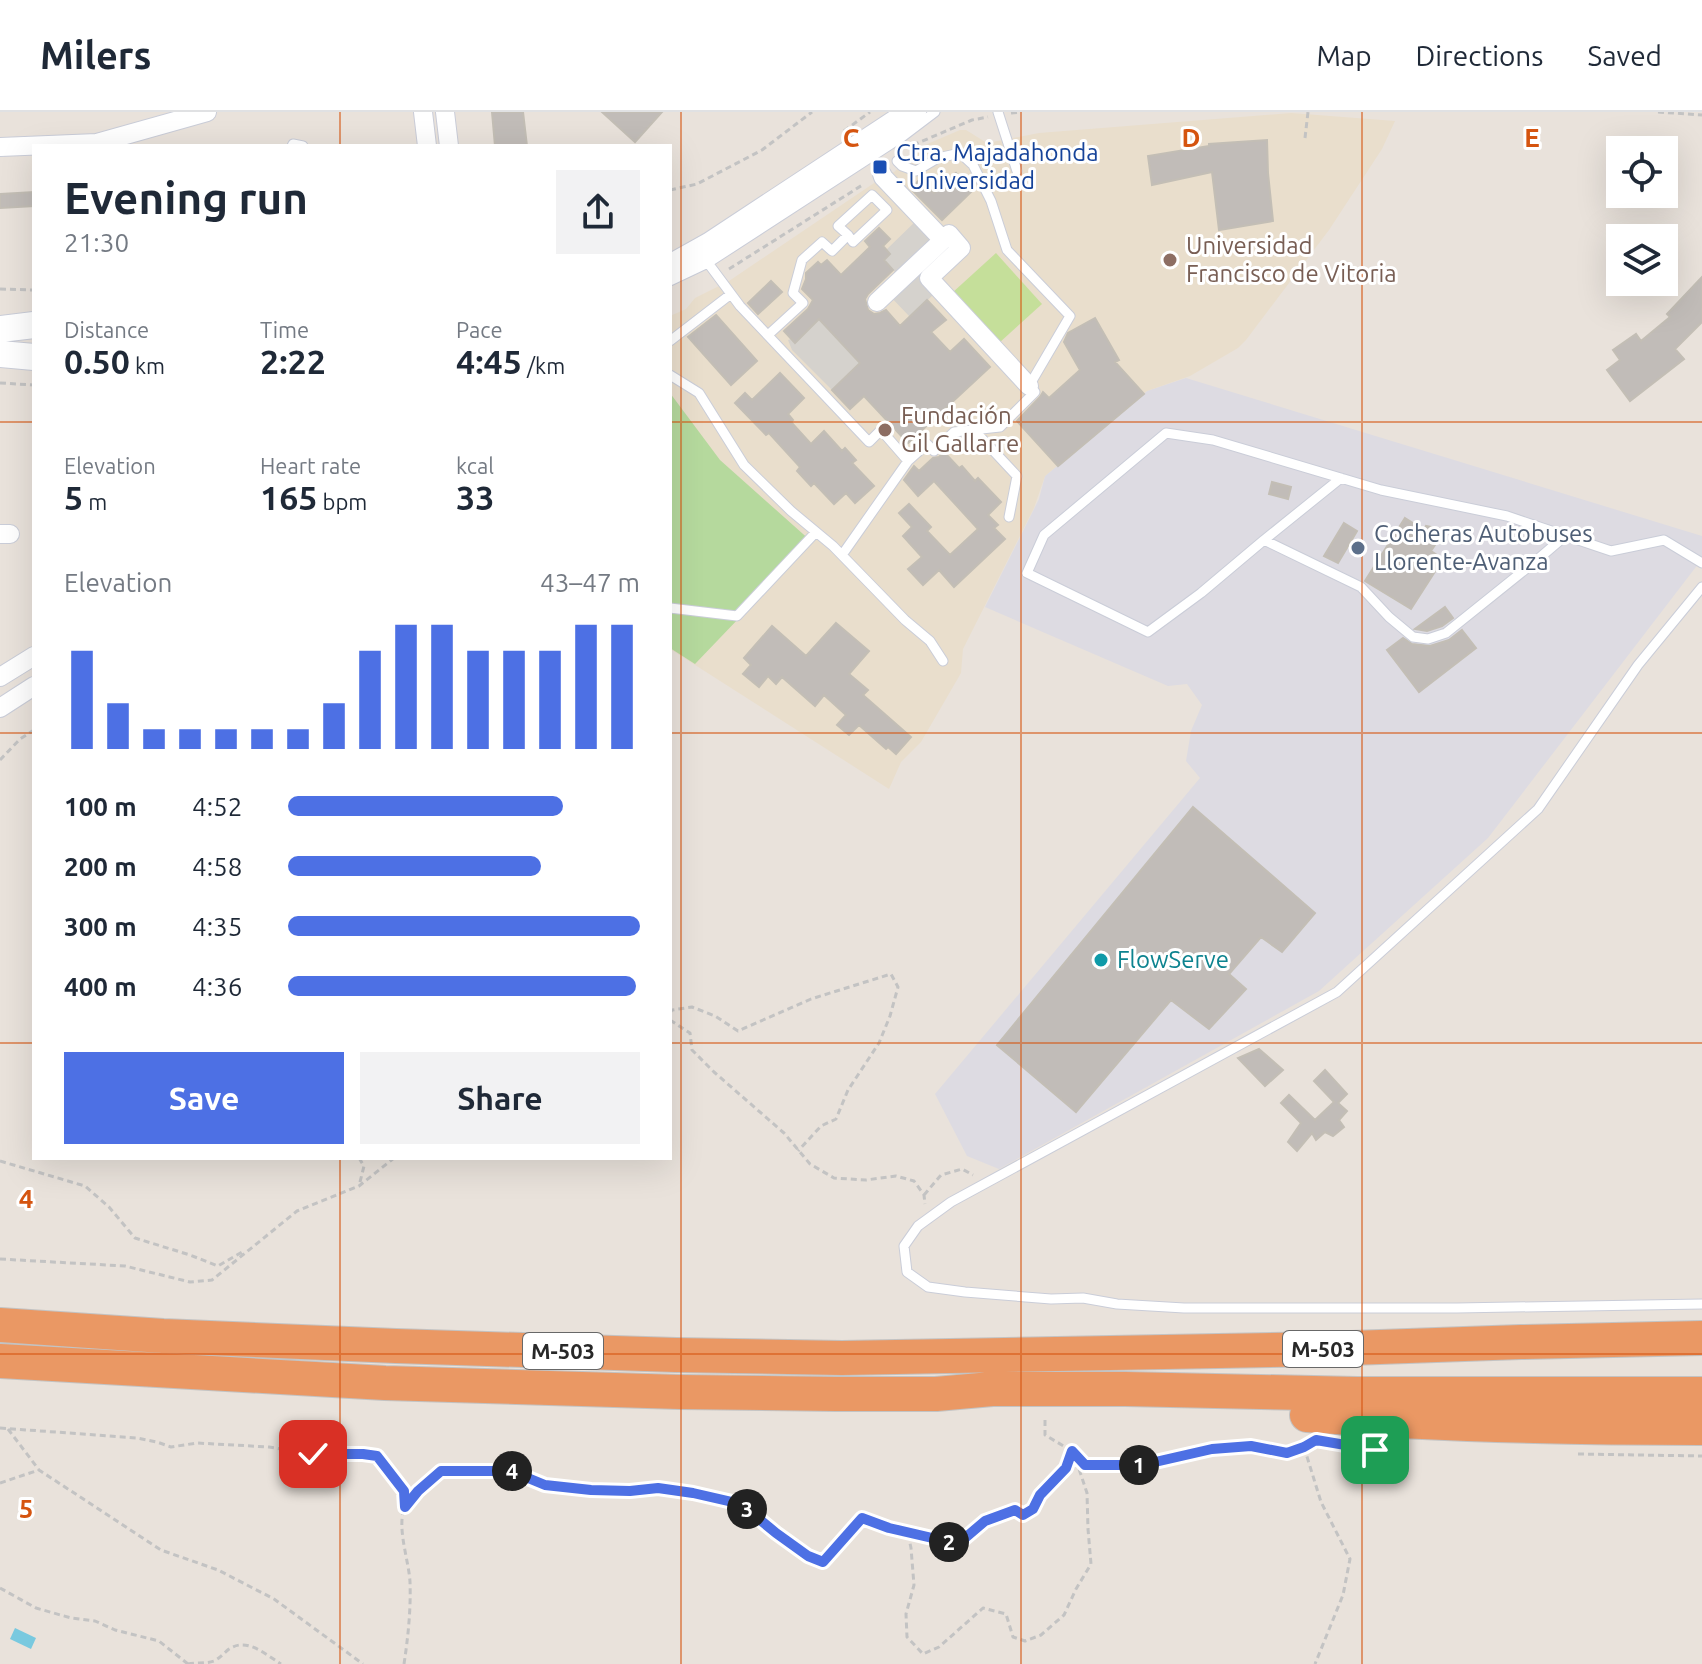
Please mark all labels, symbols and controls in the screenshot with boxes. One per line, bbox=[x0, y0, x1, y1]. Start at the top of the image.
text: Milers bbox=[40, 34, 151, 76]
text: Map bbox=[1316, 40, 1372, 71]
text: Directions bbox=[1416, 40, 1543, 71]
text: Saved bbox=[1587, 40, 1662, 71]
text: C bbox=[843, 123, 860, 152]
text: D bbox=[1182, 123, 1200, 152]
text: E bbox=[1524, 123, 1540, 152]
map controls bbox=[1606, 136, 1678, 296]
button: locate bbox=[1606, 136, 1678, 208]
place label: Ctra. Majadahonda - Universidad bbox=[896, 139, 1099, 194]
marker: Ctra. Majadahonda - Universidad bbox=[871, 158, 889, 176]
button: share bbox=[556, 170, 640, 254]
text: Evening run bbox=[64, 173, 308, 222]
button: layers bbox=[1606, 224, 1678, 296]
text: 21:30 bbox=[64, 228, 129, 257]
place label: Universidad Francisco de Vitoria bbox=[1186, 232, 1397, 287]
marker: Universidad Francisco de Vitoria bbox=[1161, 251, 1179, 269]
text: Distance bbox=[64, 317, 149, 342]
text: Time bbox=[260, 317, 309, 342]
text: Pace bbox=[456, 317, 503, 342]
text: 0.50 bbox=[64, 342, 130, 380]
text: 2:22 bbox=[260, 342, 326, 380]
text: 4:45 bbox=[456, 342, 522, 380]
text: km bbox=[130, 353, 165, 378]
text: /km bbox=[522, 353, 565, 378]
place label: Fundación Gil Gallarre bbox=[901, 402, 1019, 457]
marker: Fundación Gil Gallarre bbox=[876, 421, 894, 439]
text: Elevation bbox=[64, 453, 156, 478]
text: Heart rate bbox=[260, 453, 361, 478]
text: kcal bbox=[456, 453, 494, 478]
text: 5 bbox=[64, 478, 83, 516]
text: 165 bbox=[260, 478, 318, 516]
text: 33 bbox=[456, 478, 494, 516]
text: m bbox=[83, 489, 107, 514]
text: bpm bbox=[318, 489, 367, 514]
place label: Cocheras Autobuses Llorente-Avanza bbox=[1374, 520, 1593, 575]
marker: Cocheras Autobuses Llorente-Avanza bbox=[1349, 539, 1367, 557]
text: Elevation bbox=[64, 568, 172, 597]
text: 43–47 m bbox=[540, 568, 640, 597]
text: 100 m bbox=[64, 792, 137, 821]
text: 4:52 bbox=[192, 792, 242, 821]
text: 200 m bbox=[64, 852, 137, 881]
text: 4:58 bbox=[192, 852, 242, 881]
text: 300 m bbox=[64, 912, 137, 941]
text: 4:35 bbox=[192, 912, 242, 941]
place label: FlowServe bbox=[1117, 946, 1229, 973]
marker: FlowServe bbox=[1092, 951, 1110, 969]
text: 400 m bbox=[64, 972, 137, 1001]
text: 4:36 bbox=[192, 972, 242, 1001]
button: Save bbox=[64, 1052, 344, 1144]
button: Share bbox=[360, 1052, 640, 1144]
text: 4 bbox=[19, 1184, 33, 1213]
road number: M-503 bbox=[1283, 1331, 1363, 1367]
road number: M-503 bbox=[523, 1333, 603, 1369]
pin bbox=[1341, 1416, 1409, 1484]
pin bbox=[279, 1420, 347, 1488]
icon: arrive bbox=[1353, 1428, 1397, 1472]
icon: check bbox=[291, 1432, 335, 1476]
pin: 1 bbox=[1119, 1445, 1159, 1485]
pin: 4 bbox=[492, 1451, 532, 1491]
text: 1 bbox=[1133, 1452, 1145, 1477]
text: 4 bbox=[506, 1458, 518, 1483]
pin: 3 bbox=[727, 1489, 767, 1529]
text: 5 bbox=[19, 1494, 33, 1523]
text: 3 bbox=[741, 1496, 753, 1521]
pin: 2 bbox=[929, 1522, 969, 1562]
text: 2 bbox=[943, 1529, 955, 1554]

